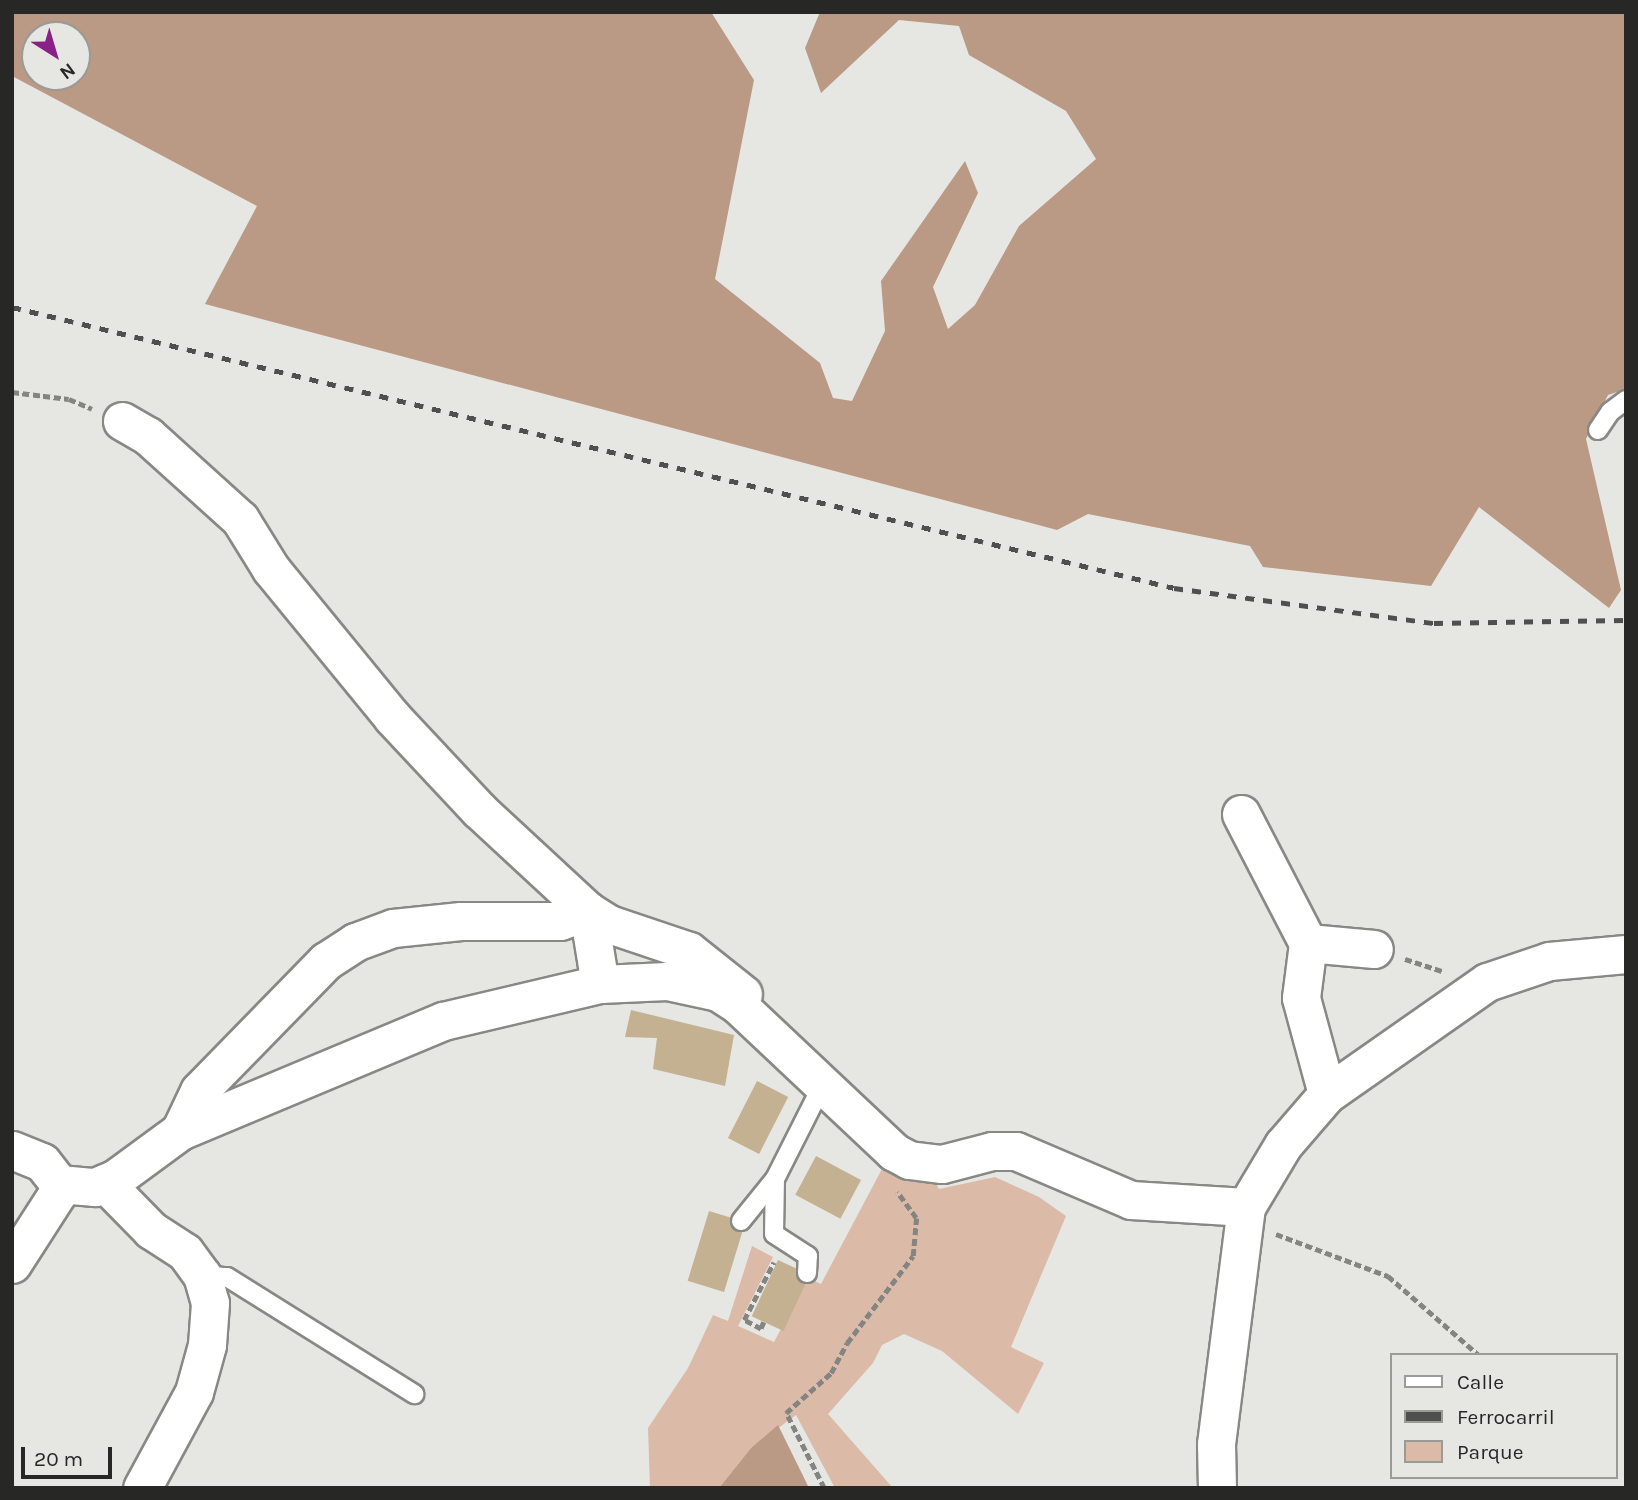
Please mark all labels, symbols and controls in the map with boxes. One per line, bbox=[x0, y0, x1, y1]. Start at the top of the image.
north arrow bbox=[21, 21, 91, 91]
text: N bbox=[55, 58, 79, 84]
legend bbox=[1390, 1353, 1617, 1479]
text: Calle bbox=[1457, 1370, 1504, 1394]
text: Ferrocarril bbox=[1457, 1405, 1555, 1429]
scale bar bbox=[24, 1434, 116, 1478]
text: Parque bbox=[1457, 1440, 1524, 1464]
text: 20 m bbox=[34, 1447, 83, 1471]

